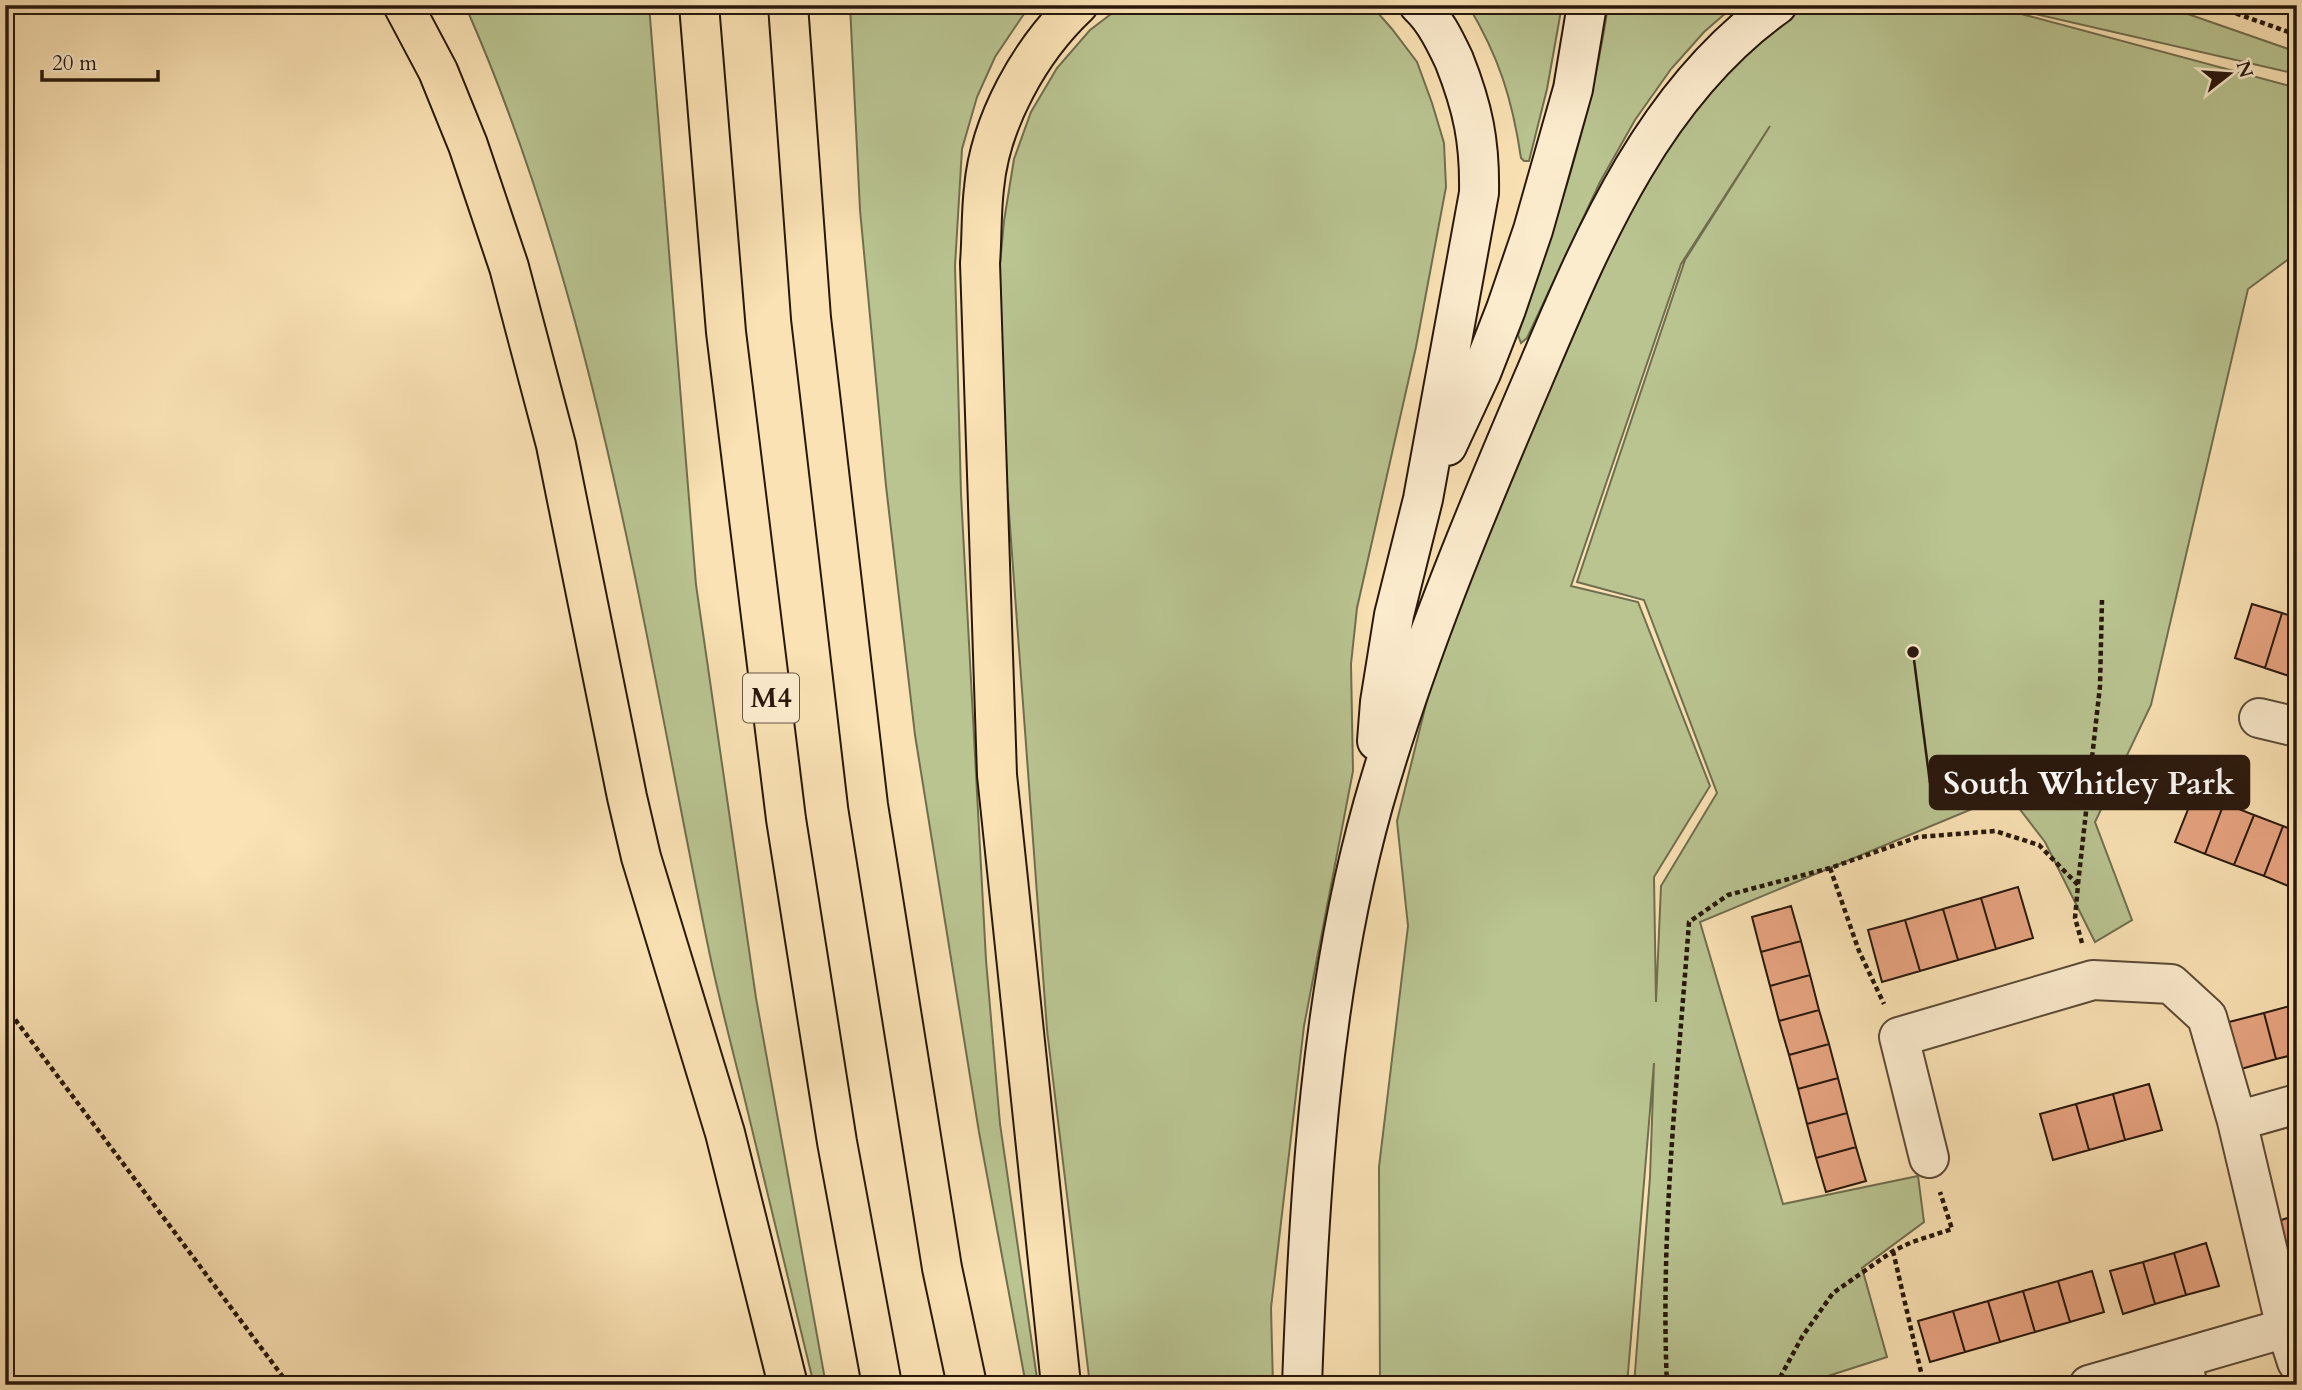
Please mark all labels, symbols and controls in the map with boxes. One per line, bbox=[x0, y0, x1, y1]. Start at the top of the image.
scale bar bbox=[42, 38, 158, 82]
north arrow bbox=[2194, 38, 2264, 108]
text: 20 m bbox=[52, 49, 97, 78]
text: N bbox=[2229, 58, 2259, 81]
road number: M4 bbox=[743, 674, 799, 722]
callout: South Whitley Park bbox=[1930, 756, 2249, 809]
text: South Whitley Park bbox=[1943, 762, 2235, 806]

